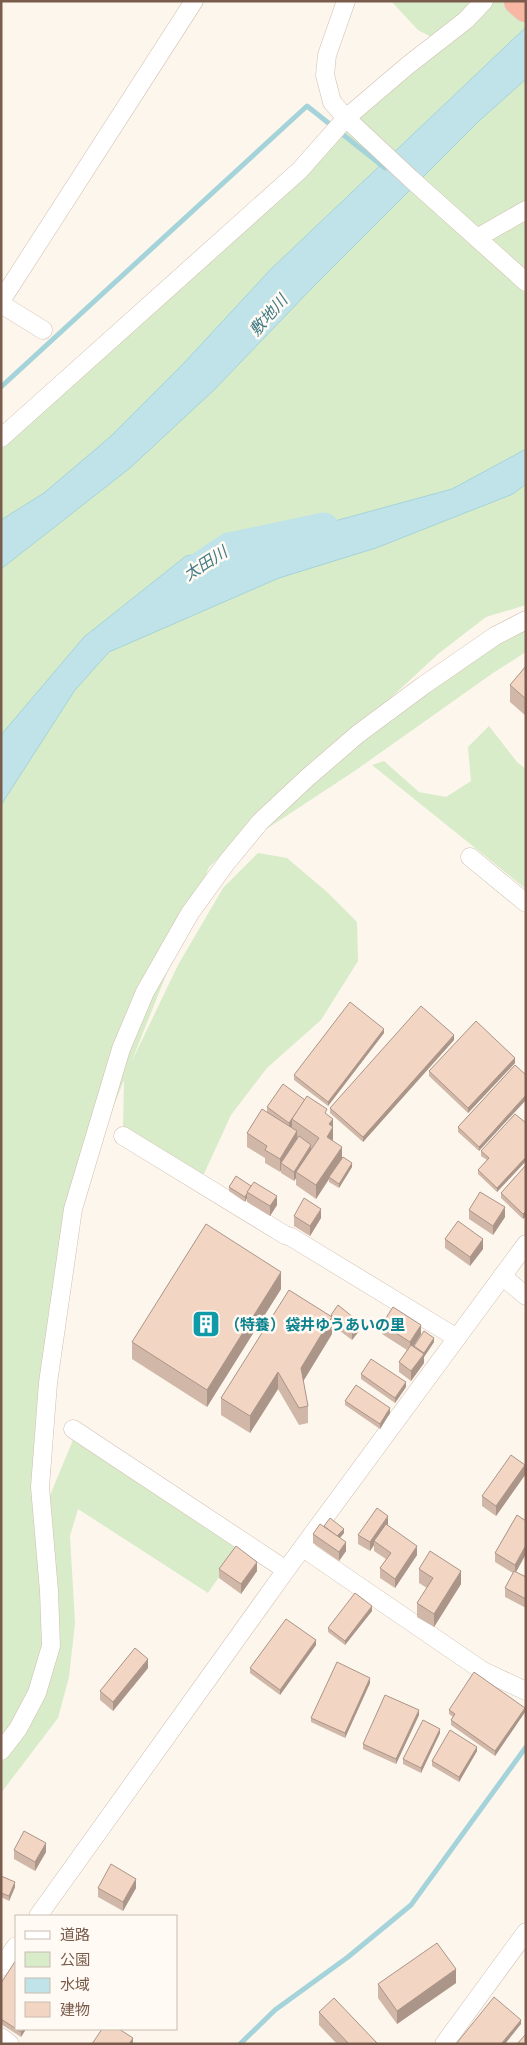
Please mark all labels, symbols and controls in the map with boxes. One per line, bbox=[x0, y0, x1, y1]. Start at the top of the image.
water label: 敷地川 bbox=[245, 289, 293, 340]
water label: 太田川 bbox=[179, 540, 232, 584]
building icon: （特養）袋井ゆうあいの里 bbox=[191, 1309, 221, 1339]
place label: （特養）袋井ゆうあいの里 bbox=[225, 1315, 405, 1334]
legend bbox=[15, 1915, 178, 2030]
text: 道路 bbox=[60, 1925, 90, 1944]
text: 公園 bbox=[60, 1950, 90, 1969]
text: 水域 bbox=[60, 1975, 90, 1994]
text: 建物 bbox=[60, 2000, 90, 2019]

